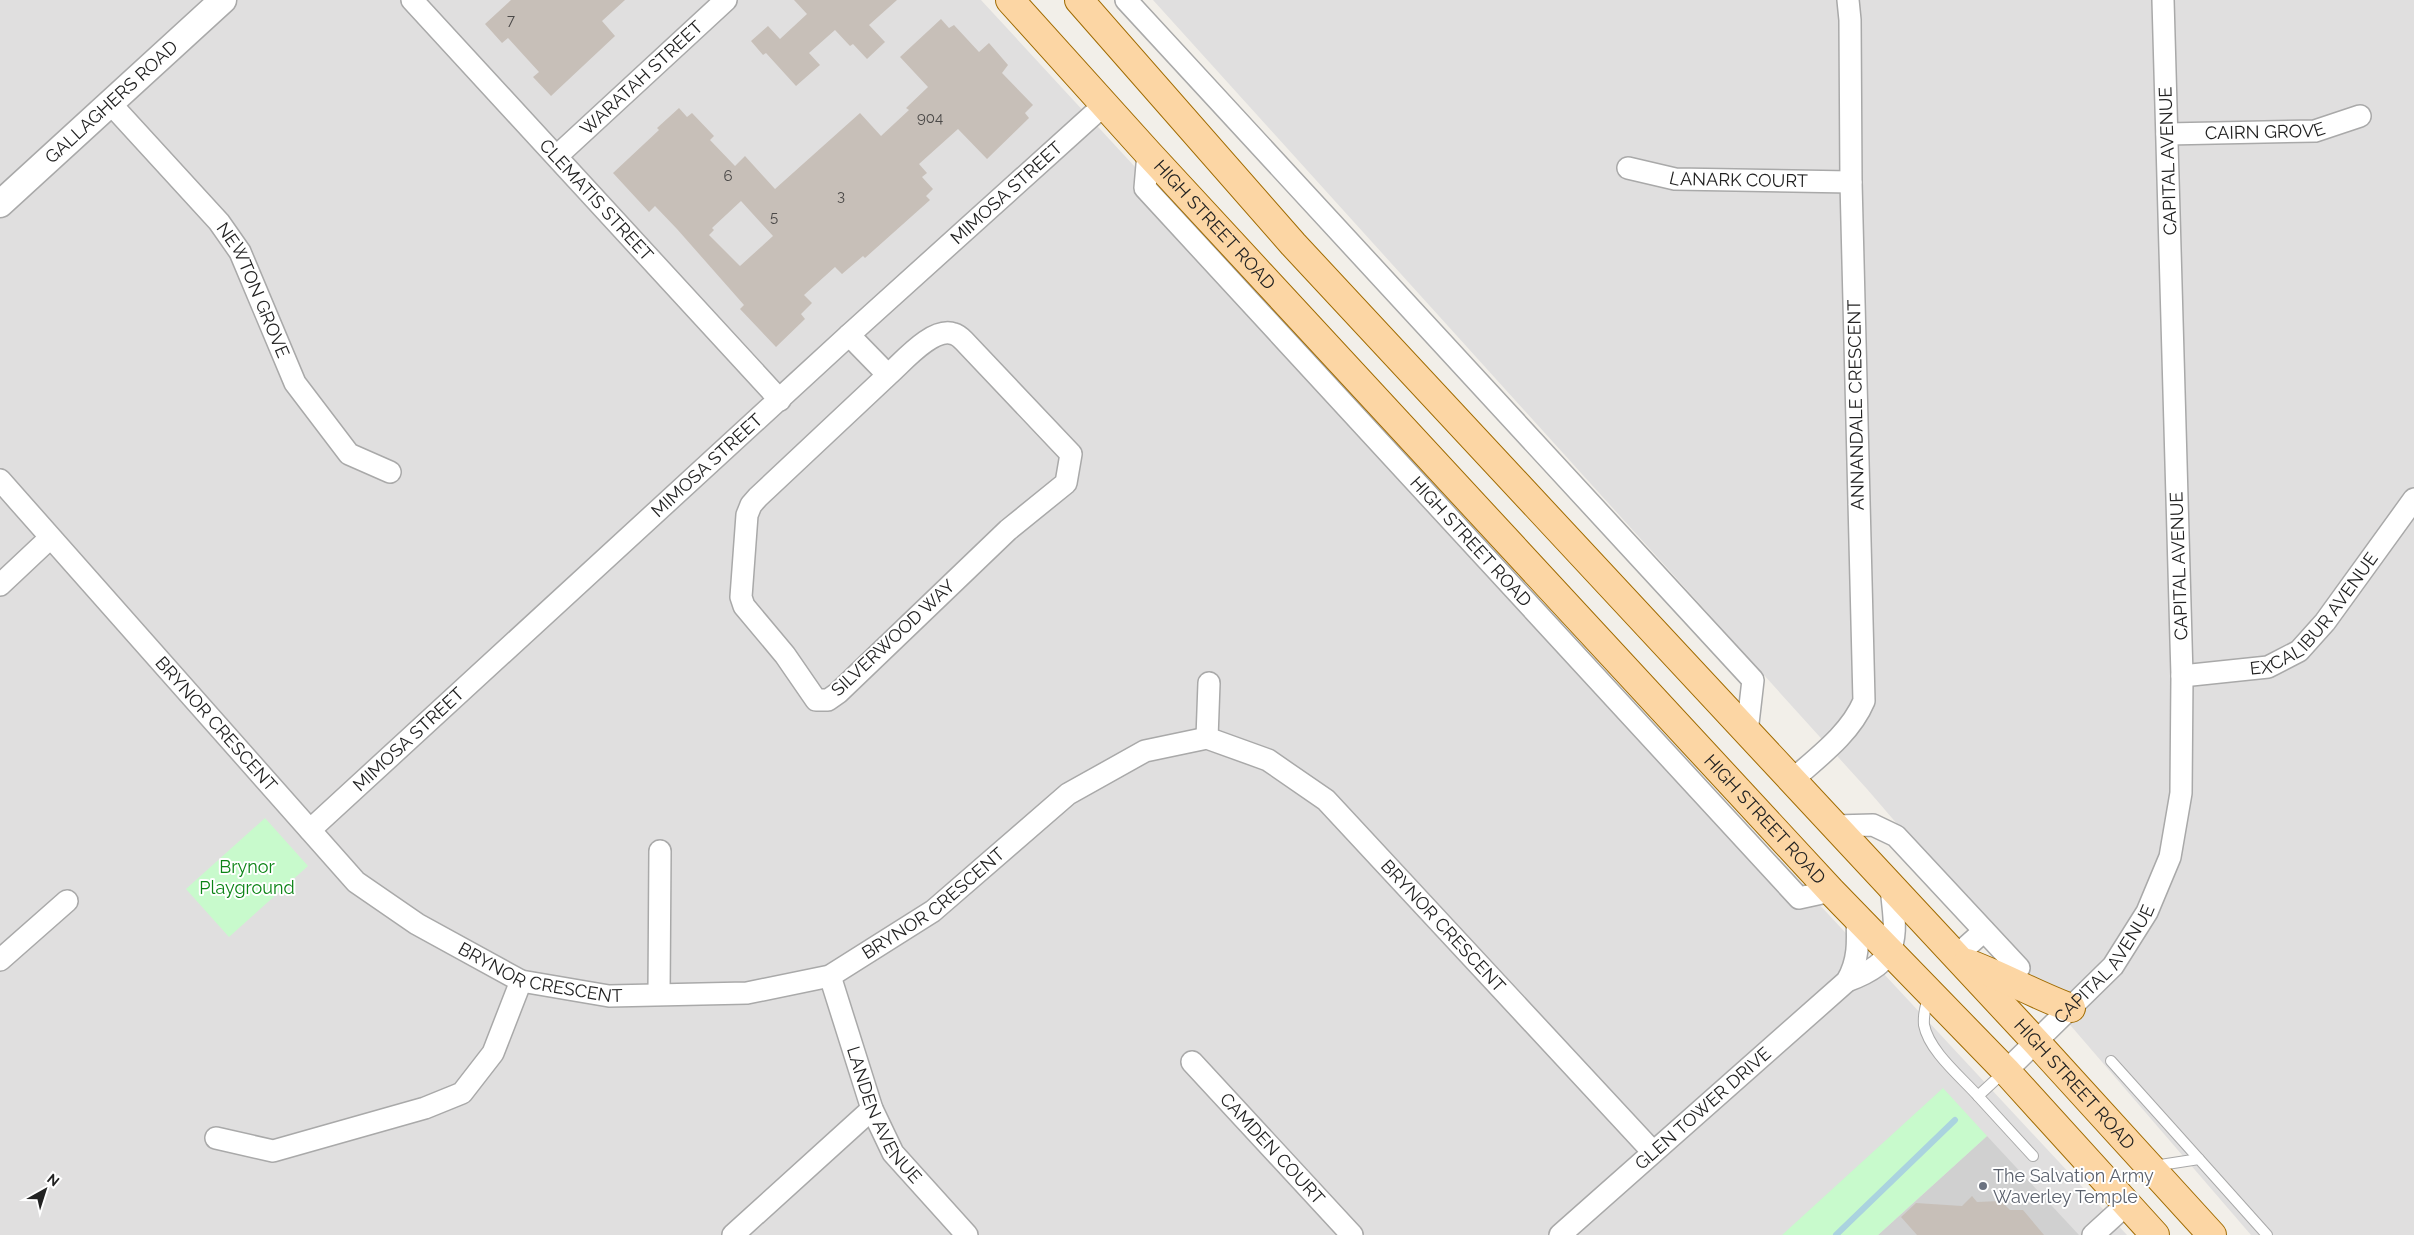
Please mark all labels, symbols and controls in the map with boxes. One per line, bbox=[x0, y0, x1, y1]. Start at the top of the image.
house number: 7 bbox=[507, 11, 515, 29]
street label: WARATAH STREET bbox=[576, 16, 707, 139]
street label: GALLAGHERS ROAD bbox=[41, 36, 182, 168]
street label: CAPITAL AVENUE bbox=[2154, 86, 2181, 236]
house number: 904 bbox=[917, 109, 943, 127]
street label: CAIRN GROVE bbox=[2205, 117, 2328, 143]
street label: CLEMATIS STREET bbox=[535, 135, 658, 265]
street label: MIMOSA STREET bbox=[946, 137, 1066, 248]
street label: HIGH STREET ROAD bbox=[1150, 155, 1280, 294]
house number: 6 bbox=[723, 167, 733, 185]
street label: LANARK COURT bbox=[1667, 167, 1808, 191]
house number: 3 bbox=[837, 187, 845, 205]
house number: 5 bbox=[770, 208, 778, 226]
street label: NEWTON GROVE bbox=[213, 218, 294, 361]
street label: ANNANDALE CRESCENT bbox=[1843, 299, 1868, 511]
street label: MIMOSA STREET bbox=[647, 409, 766, 521]
street label: HIGH STREET ROAD bbox=[1406, 472, 1536, 611]
street label: CAPITAL AVENUE bbox=[2165, 491, 2192, 641]
street label: EXCALIBUR AVENUE bbox=[2249, 548, 2382, 679]
street label: SILVERWOOD WAY bbox=[827, 575, 959, 700]
street label: BRYNOR CRESCENT bbox=[151, 652, 282, 795]
street label: MIMOSA STREET bbox=[349, 683, 468, 795]
street label: HIGH STREET ROAD bbox=[1700, 750, 1830, 888]
street label: BRYNOR CRESCENT bbox=[858, 843, 1008, 963]
street label: BRYNOR CRESCENT bbox=[1377, 855, 1510, 996]
park label: Brynor Playground bbox=[199, 856, 295, 898]
street label: CAPITAL AVENUE bbox=[2049, 902, 2159, 1028]
street label: BRYNOR CRESCENT bbox=[455, 938, 623, 1006]
street label: HIGH STREET ROAD bbox=[2010, 1014, 2140, 1153]
street label: GLEN TOWER DRIVE bbox=[1630, 1042, 1775, 1174]
street label: LANDEN AVENUE bbox=[843, 1044, 926, 1187]
street label: CAMDEN COURT bbox=[1216, 1088, 1329, 1208]
north arrow bbox=[20, 1165, 70, 1215]
place label: The Salvation Army Waverley Temple bbox=[1993, 1165, 2154, 1207]
text: N bbox=[44, 1170, 62, 1189]
marker: The Salvation Army Waverley Temple bbox=[1977, 1180, 1989, 1192]

